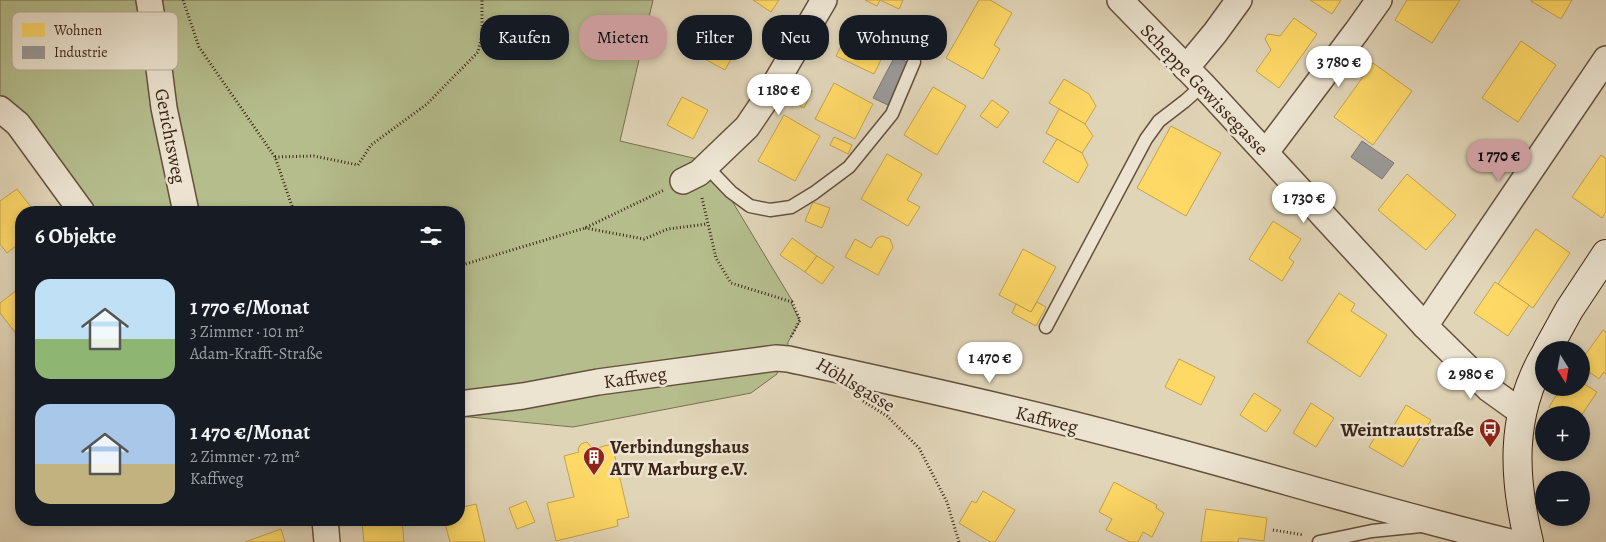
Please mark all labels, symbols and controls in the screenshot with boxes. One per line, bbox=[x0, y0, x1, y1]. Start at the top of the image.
legend bbox=[12, 12, 178, 70]
chip: Kaufen bbox=[480, 15, 569, 60]
chip: Mieten bbox=[579, 15, 667, 60]
chip: Filter bbox=[677, 15, 752, 60]
chip: Neu bbox=[762, 15, 829, 60]
chip: Wohnung bbox=[839, 15, 947, 60]
street label: Scheppe Gewissegasse bbox=[1135, 18, 1274, 161]
text: Wohnen bbox=[53, 21, 102, 40]
text: Industrie bbox=[54, 43, 108, 62]
pin: 3 780 € bbox=[1293, 46, 1385, 88]
text: 3 780 € bbox=[1317, 51, 1361, 73]
pin: 1 180 € bbox=[733, 74, 825, 116]
text: 1 180 € bbox=[758, 79, 800, 101]
street label: Gerichtsweg bbox=[148, 86, 192, 186]
pin: 1 770 € bbox=[1453, 140, 1545, 182]
text: 1 770 € bbox=[1478, 145, 1520, 167]
pin: 1 730 € bbox=[1258, 182, 1350, 224]
text: 1 730 € bbox=[1283, 187, 1325, 209]
text: 6 Objekte bbox=[35, 222, 116, 250]
icon: filters bbox=[417, 222, 445, 250]
text: 1 770 €/Monat bbox=[190, 293, 309, 321]
icon: home bbox=[75, 299, 135, 359]
text: 3 Zimmer · 101 m² bbox=[190, 321, 304, 343]
north arrow bbox=[1535, 341, 1590, 396]
map controls bbox=[1535, 341, 1590, 526]
pin: 1 470 € bbox=[944, 342, 1036, 384]
text: Adam-Krafft-Straße bbox=[190, 343, 323, 365]
text: 1 470 € bbox=[969, 347, 1011, 369]
street label: Höhlsgasse bbox=[811, 351, 900, 419]
pin: 2 980 € bbox=[1425, 358, 1517, 400]
street label: Kaffweg bbox=[602, 361, 669, 395]
text: 2 980 € bbox=[1448, 363, 1494, 385]
street label: Kaffweg bbox=[1013, 400, 1081, 440]
button: + bbox=[1535, 406, 1590, 461]
place label: Weintrautstraße bbox=[1339, 417, 1474, 443]
bus stop icon: Weintrautstraße bbox=[1478, 417, 1502, 448]
text: 1 470 €/Monat bbox=[190, 418, 310, 446]
icon: home bbox=[75, 424, 135, 484]
place label: Verbindungshaus ATV Marburg e.V. bbox=[609, 434, 750, 482]
building icon: Verbindungshaus ATV Marburg e.V. bbox=[582, 445, 606, 476]
text: 2 Zimmer · 72 m² bbox=[190, 446, 300, 468]
text: Kaffweg bbox=[190, 468, 243, 490]
button: − bbox=[1535, 471, 1590, 526]

